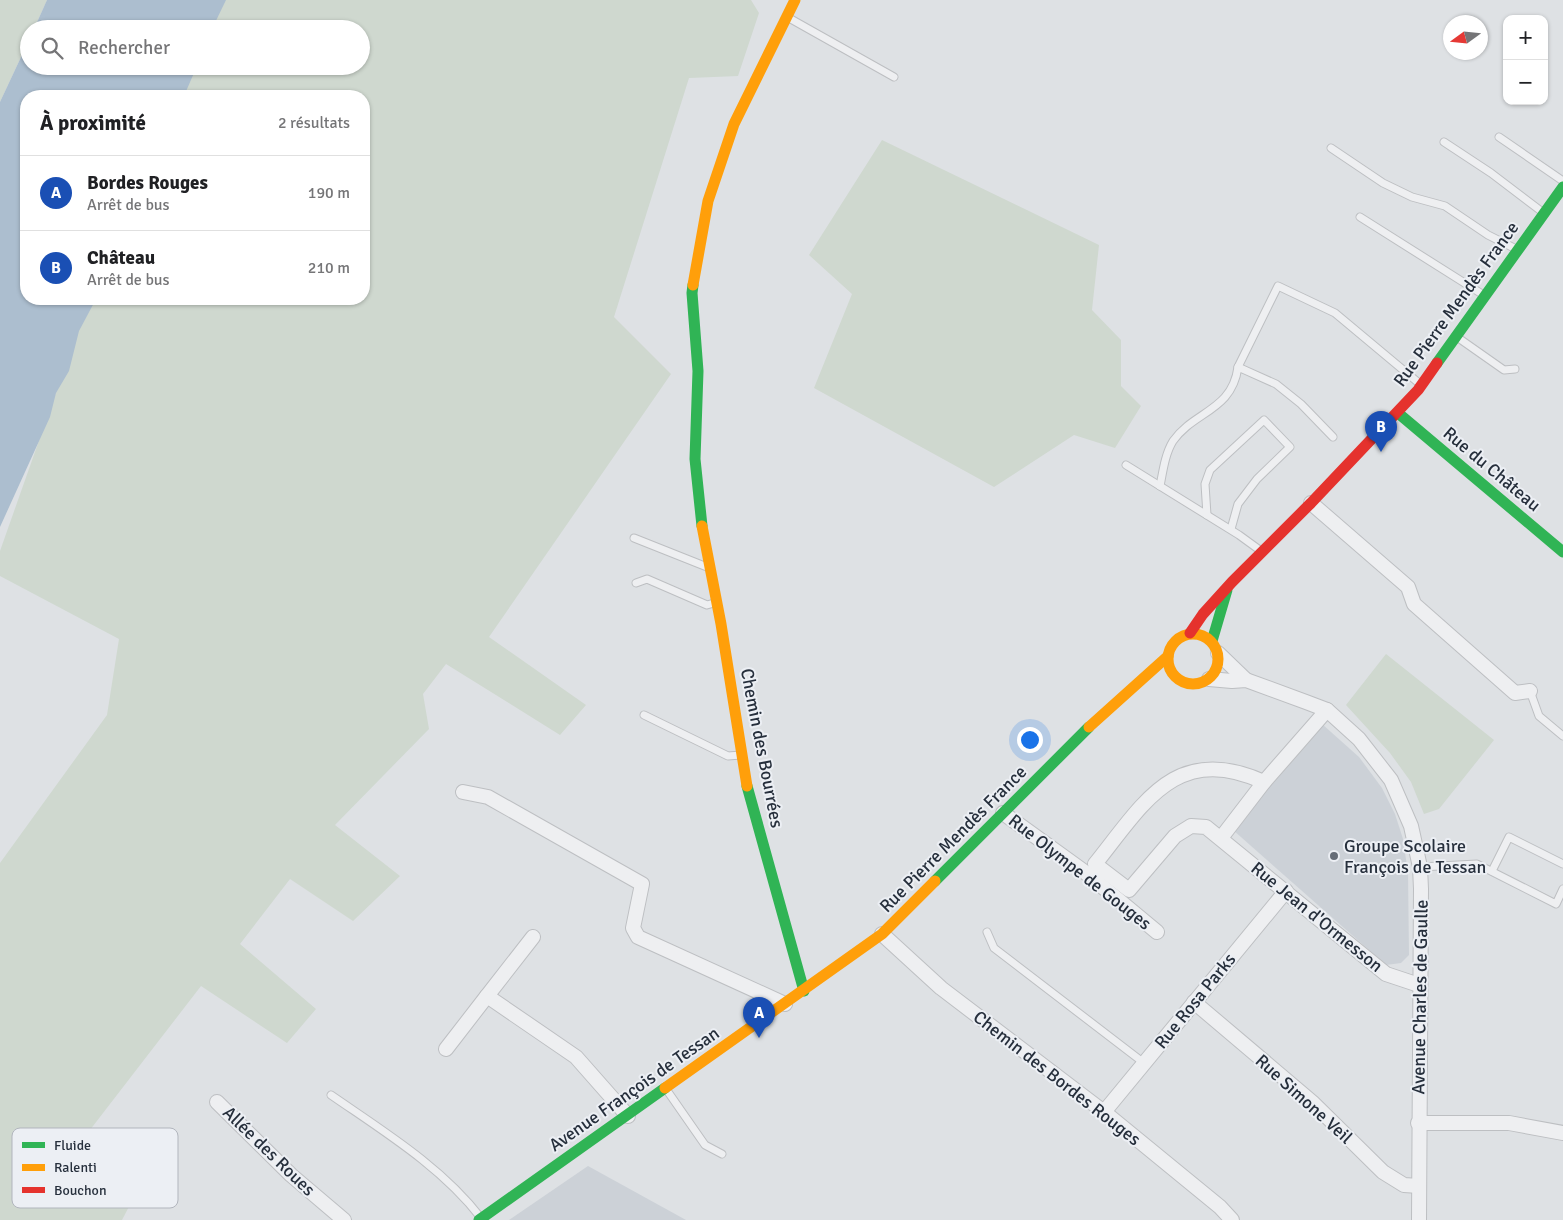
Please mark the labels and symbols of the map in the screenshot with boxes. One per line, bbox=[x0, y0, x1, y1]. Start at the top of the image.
north arrow bbox=[1443, 15, 1488, 60]
street label: Rue Pierre Mendès France bbox=[1389, 217, 1523, 391]
pin: B bbox=[1365, 411, 1397, 452]
street label: Rue du Château bbox=[1439, 422, 1545, 516]
street label: Chemin des Bourrées bbox=[736, 666, 788, 830]
your location bbox=[1017, 727, 1043, 753]
street label: Rue Pierre Mendès France bbox=[875, 761, 1031, 917]
street label: Rue Olympe de Gouges bbox=[1004, 809, 1156, 935]
place label: Groupe Scolaire François de Tessan bbox=[1344, 835, 1486, 878]
marker: Groupe Scolaire François de Tessan bbox=[1328, 850, 1340, 862]
street label: Rue Jean d'Ormesson bbox=[1247, 857, 1387, 977]
street label: Avenue Charles de Gaulle bbox=[1407, 899, 1433, 1095]
street label: Rue Rosa Parks bbox=[1150, 949, 1240, 1053]
pin: A bbox=[743, 997, 775, 1038]
street label: Chemin des Bordes Rouges bbox=[969, 1006, 1145, 1150]
street label: Avenue François de Tessan bbox=[545, 1022, 723, 1156]
street label: Rue Simone Veil bbox=[1251, 1050, 1357, 1148]
street label: Allée des Roues bbox=[218, 1101, 320, 1201]
legend bbox=[12, 1128, 178, 1208]
text: Fluide bbox=[54, 1137, 91, 1154]
text: Ralenti bbox=[54, 1159, 97, 1176]
text: Bouchon bbox=[54, 1182, 107, 1199]

